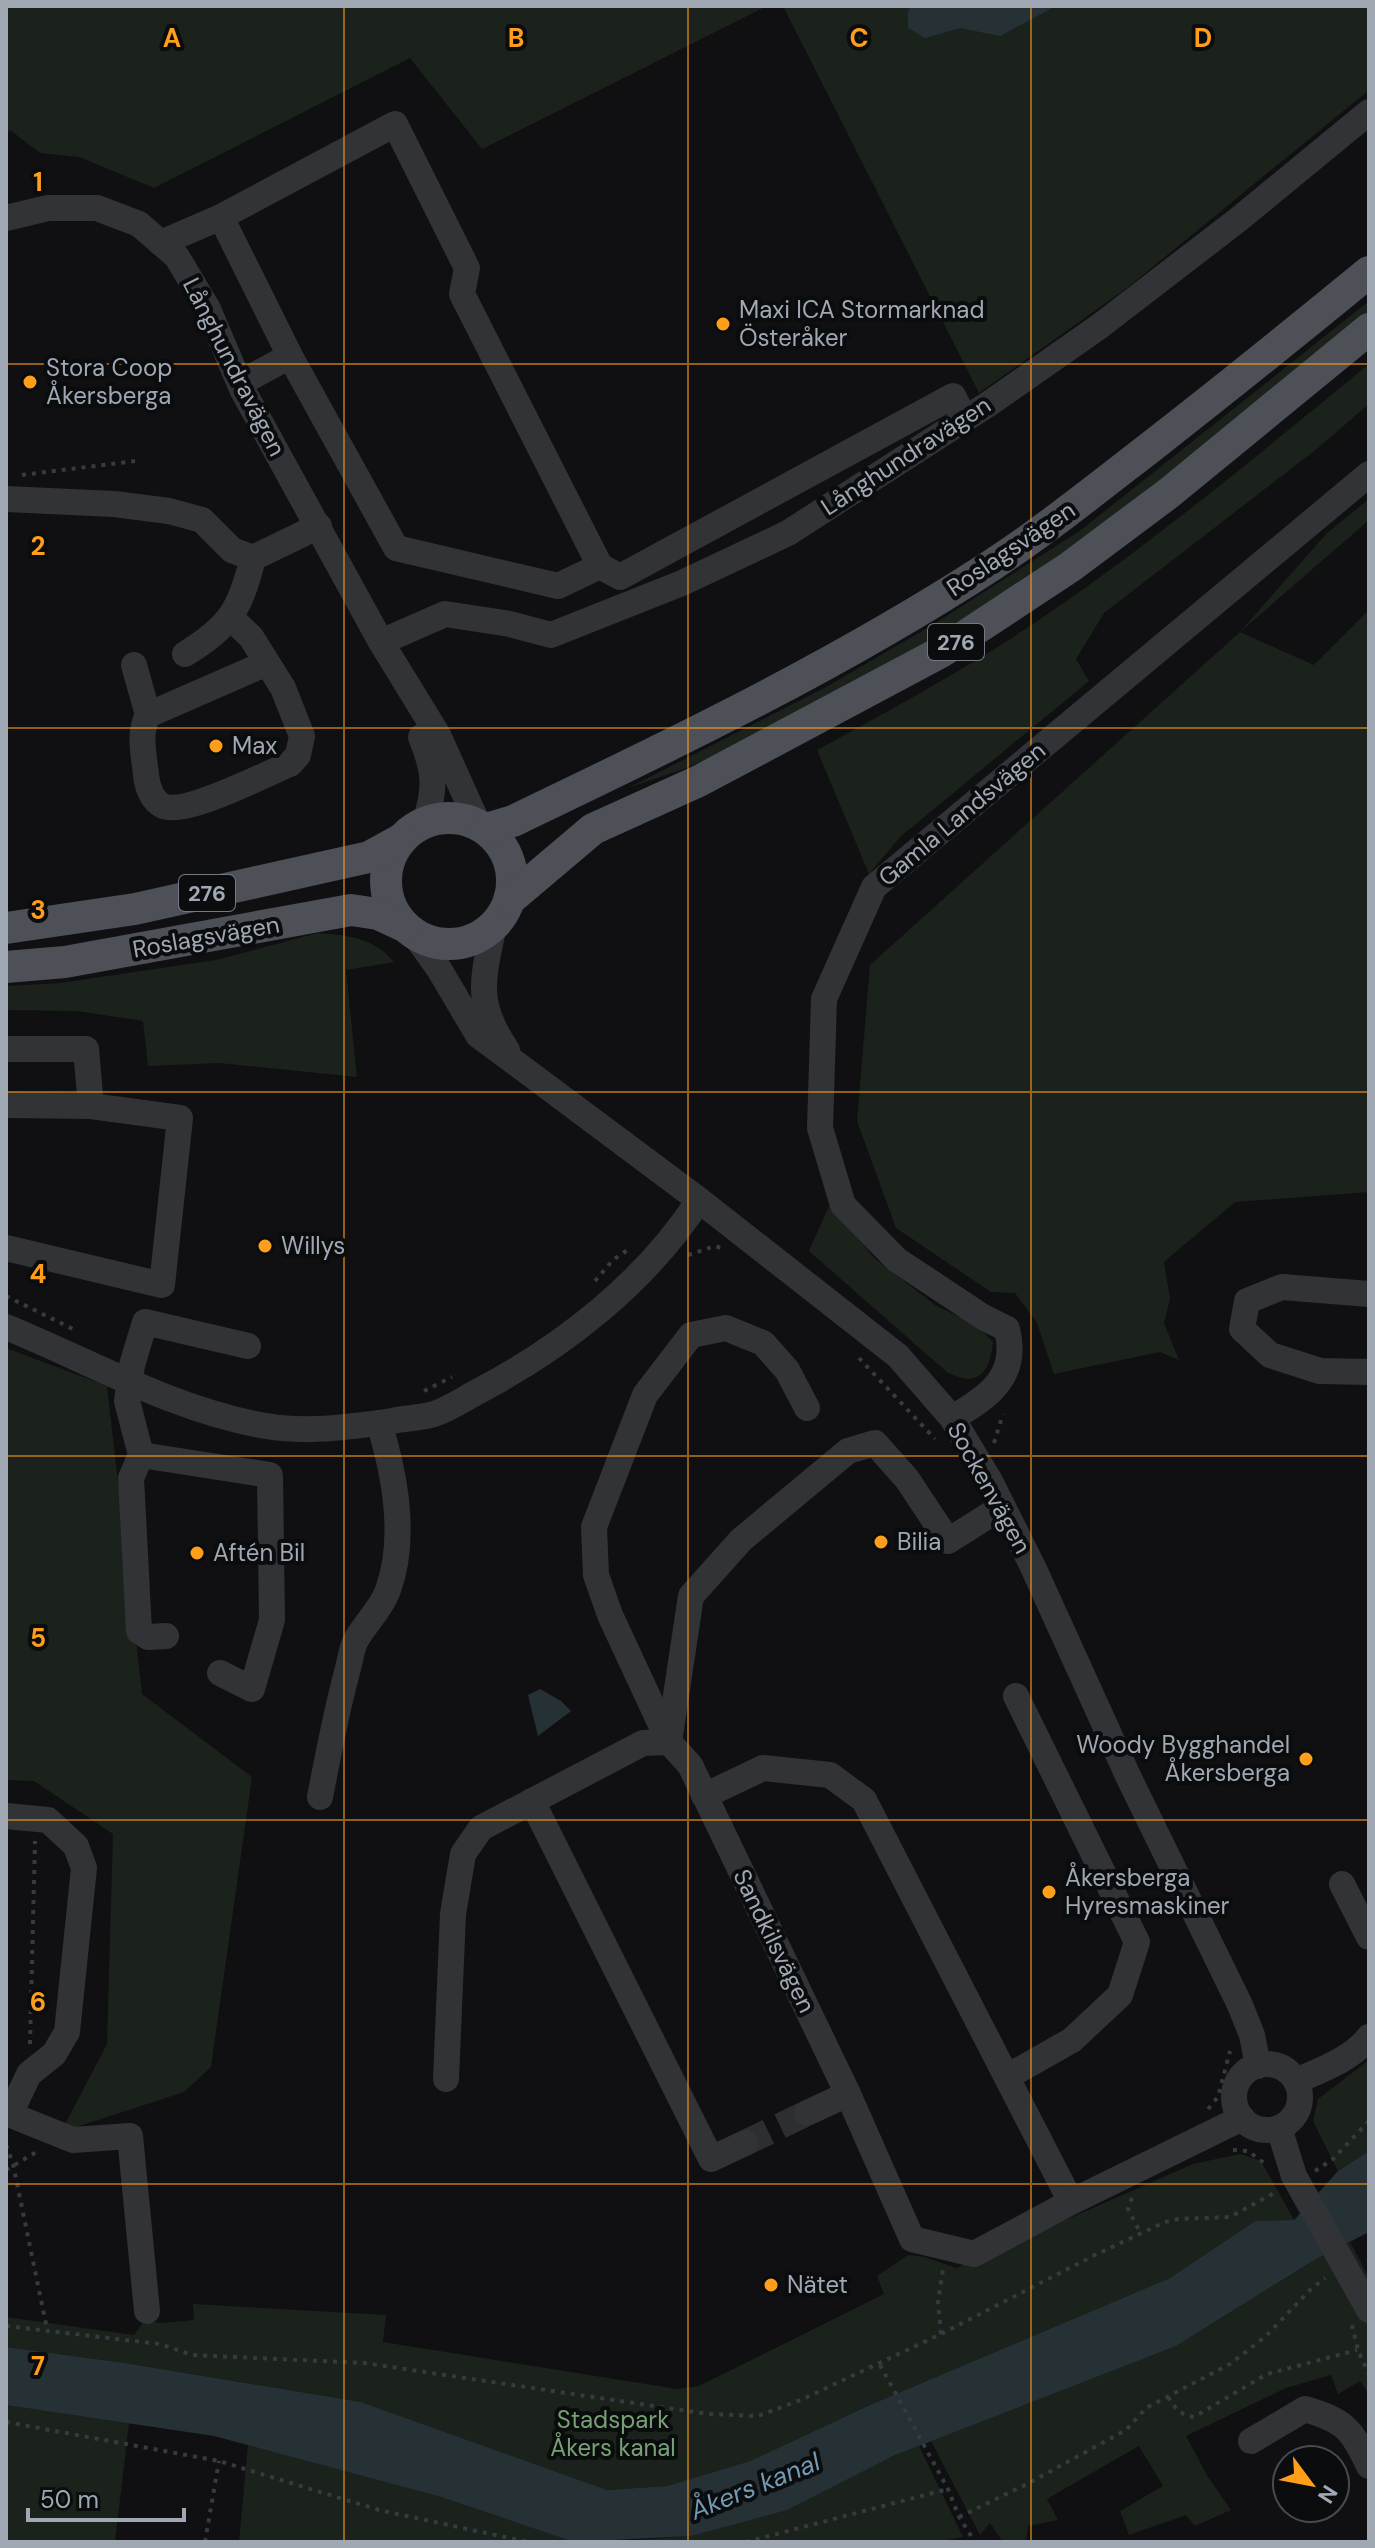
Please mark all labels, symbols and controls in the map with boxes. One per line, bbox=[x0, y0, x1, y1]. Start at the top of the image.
text: A bbox=[163, 21, 181, 55]
text: B bbox=[508, 21, 524, 55]
text: C bbox=[849, 21, 869, 55]
text: D bbox=[1194, 21, 1212, 55]
text: 1 bbox=[33, 165, 43, 199]
street label: Långhundravägen bbox=[176, 272, 293, 461]
place label: Maxi ICA Stormarknad Österåker bbox=[739, 294, 984, 353]
marker: Maxi ICA Stormarknad Österåker bbox=[714, 315, 732, 333]
place label: Stora Coop Åkersberga bbox=[46, 352, 172, 411]
marker: Stora Coop Åkersberga bbox=[21, 373, 39, 391]
street label: Långhundravägen bbox=[815, 389, 996, 522]
street label: Roslagsvägen bbox=[941, 494, 1081, 603]
text: 2 bbox=[30, 529, 46, 563]
road number: 276 bbox=[928, 624, 984, 660]
place label: Max bbox=[232, 730, 277, 761]
street label: Gamla Landsvägen bbox=[872, 735, 1052, 893]
marker: Max bbox=[207, 737, 225, 755]
road number: 276 bbox=[179, 875, 235, 911]
text: 3 bbox=[30, 893, 46, 927]
street label: Roslagsvägen bbox=[130, 908, 282, 965]
place label: Willys bbox=[281, 1230, 345, 1261]
marker: Willys bbox=[256, 1237, 274, 1255]
text: 4 bbox=[30, 1257, 46, 1291]
street label: Sockenvägen bbox=[941, 1417, 1038, 1559]
place label: Bilia bbox=[897, 1526, 941, 1557]
marker: Bilia bbox=[872, 1533, 890, 1551]
place label: Aftén Bil bbox=[213, 1537, 305, 1568]
marker: Aftén Bil bbox=[188, 1544, 206, 1562]
text: 5 bbox=[30, 1621, 46, 1655]
place label: Woody Bygghandel Åkersberga bbox=[1076, 1729, 1290, 1788]
marker: Woody Bygghandel Åkersberga bbox=[1297, 1750, 1315, 1768]
place label: Åkersberga Hyresmaskiner bbox=[1065, 1862, 1230, 1921]
street label: Sandkilsvägen bbox=[726, 1864, 823, 2018]
marker: Åkersberga Hyresmaskiner bbox=[1040, 1883, 1058, 1901]
text: 6 bbox=[30, 1985, 46, 2019]
place label: Nätet bbox=[787, 2269, 848, 2300]
marker: Nätet bbox=[762, 2276, 780, 2294]
text: 7 bbox=[31, 2349, 45, 2383]
park label: Stadspark Åkers kanal bbox=[550, 2404, 676, 2463]
water label: Åkers kanal bbox=[684, 2444, 826, 2528]
north arrow bbox=[1271, 2444, 1351, 2524]
scale bar bbox=[28, 2472, 184, 2522]
text: N bbox=[1311, 2480, 1344, 2509]
text: 50 m bbox=[40, 2484, 99, 2515]

